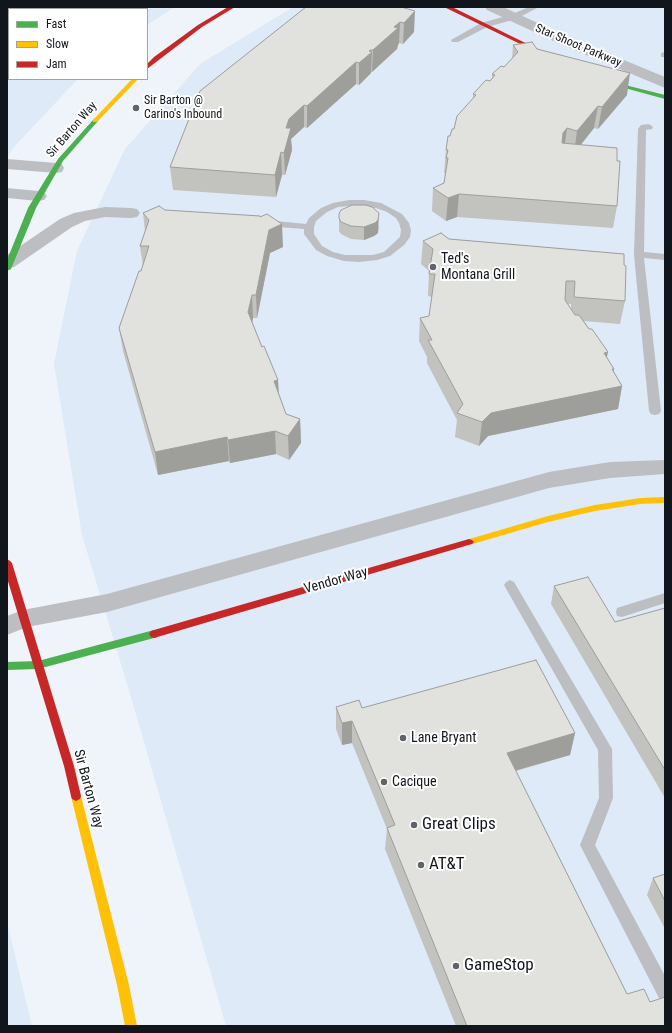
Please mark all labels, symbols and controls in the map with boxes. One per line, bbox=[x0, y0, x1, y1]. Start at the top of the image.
legend bbox=[8, 8, 148, 80]
text: Fast bbox=[46, 17, 66, 31]
street label: Star Shoot Parkway bbox=[533, 21, 623, 71]
text: Slow bbox=[46, 37, 69, 51]
text: Jam bbox=[46, 57, 67, 71]
place label: Sir Barton @ Carino's Inbound bbox=[144, 94, 222, 122]
street label: Sir Barton Way bbox=[44, 99, 100, 161]
marker: Sir Barton @ Carino's Inbound bbox=[131, 103, 141, 113]
place label: Ted's Montana Grill bbox=[441, 251, 515, 284]
marker: Ted's Montana Grill bbox=[428, 262, 438, 272]
street label: Vendor Way bbox=[302, 564, 370, 598]
place label: Lane Bryant bbox=[411, 730, 476, 746]
marker: Lane Bryant bbox=[398, 733, 408, 743]
street label: Sir Barton Way bbox=[69, 748, 107, 830]
place label: Cacique bbox=[392, 774, 437, 790]
marker: Cacique bbox=[379, 777, 389, 787]
place label: Great Clips bbox=[422, 815, 496, 835]
marker: Great Clips bbox=[409, 820, 419, 830]
place label: AT&T bbox=[429, 855, 465, 875]
marker: AT&T bbox=[416, 860, 426, 870]
place label: GameStop bbox=[464, 956, 534, 976]
marker: GameStop bbox=[451, 961, 461, 971]

